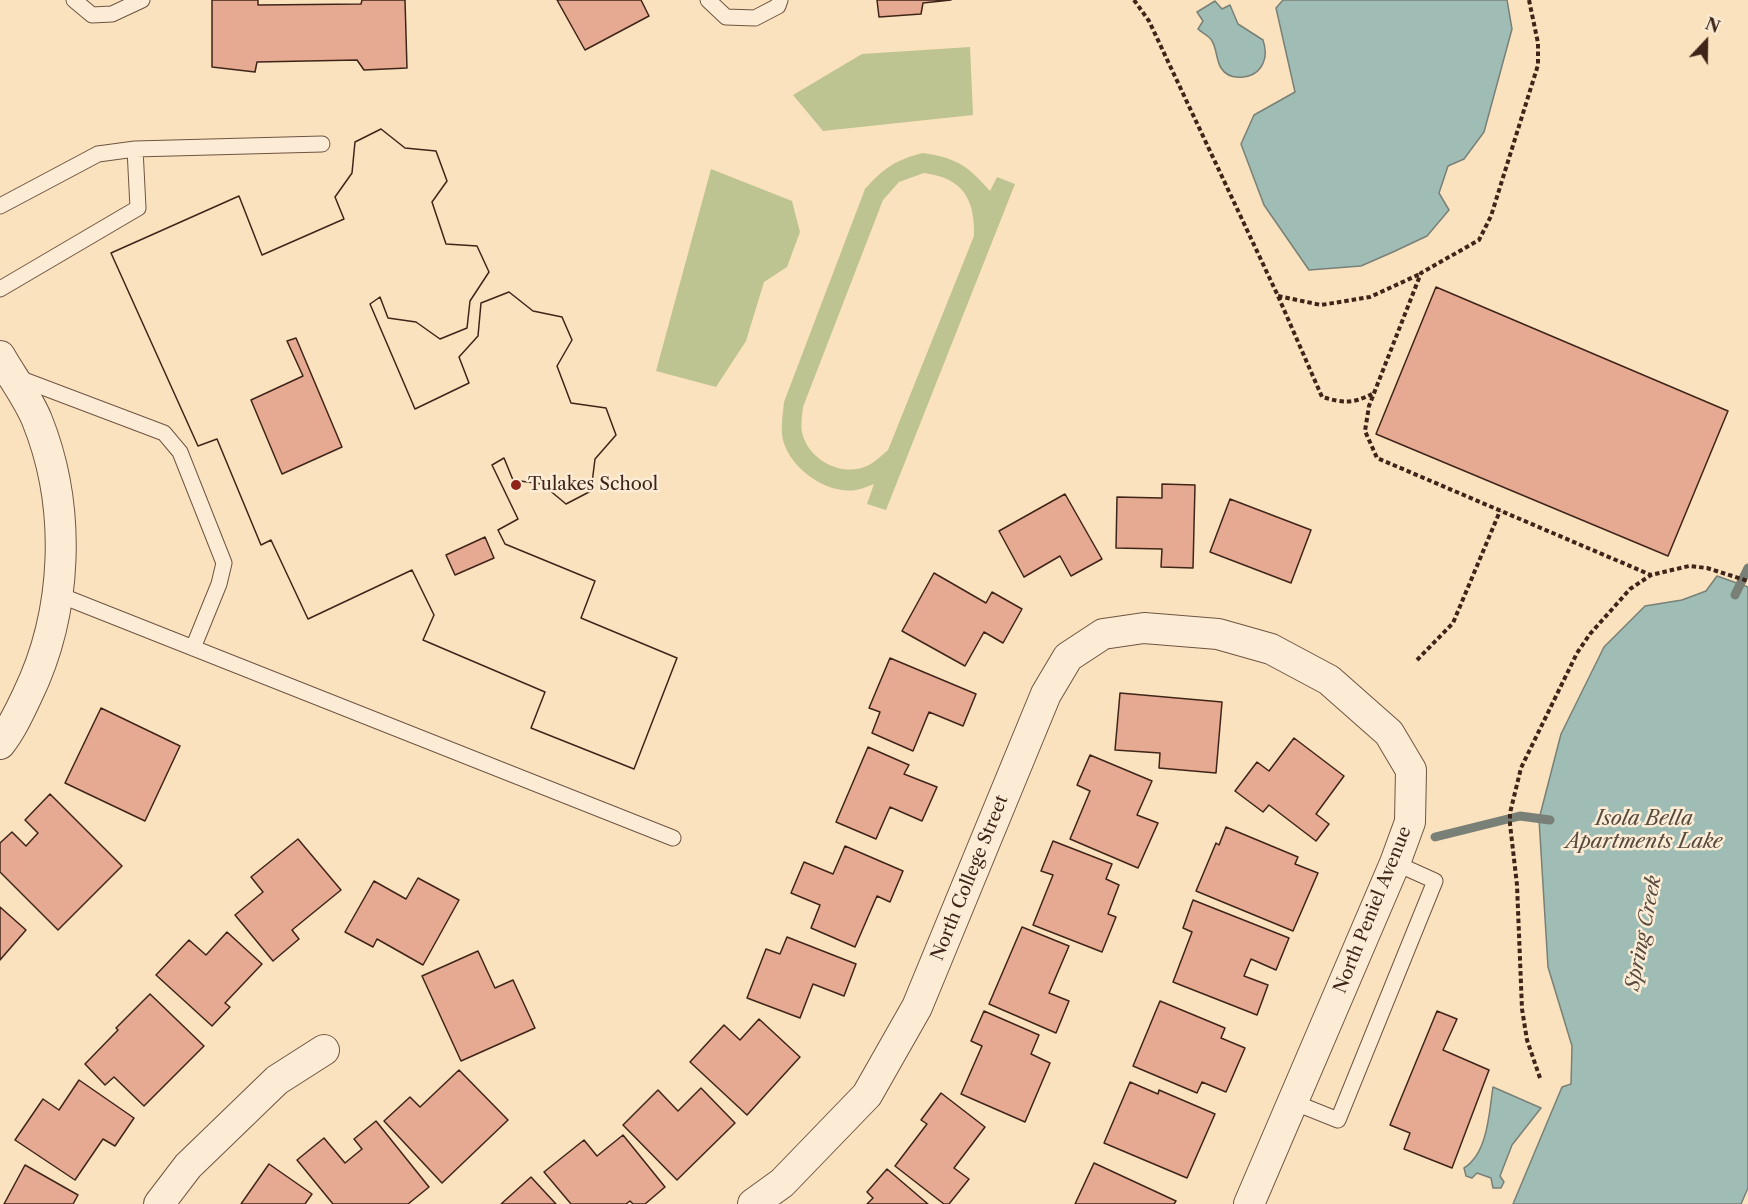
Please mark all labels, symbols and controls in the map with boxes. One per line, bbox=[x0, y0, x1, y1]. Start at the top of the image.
north arrow bbox=[1676, 12, 1736, 72]
text: N bbox=[1703, 13, 1723, 37]
place label: Tulakes School bbox=[528, 474, 658, 496]
marker: Tulakes School bbox=[509, 478, 523, 492]
street label: North College Street bbox=[927, 792, 1013, 964]
water label: Isola Bella Apartments Lake bbox=[1566, 807, 1722, 854]
street label: North Peniel Avenue bbox=[1330, 823, 1416, 997]
water label: Spring Creek bbox=[1621, 874, 1667, 992]

